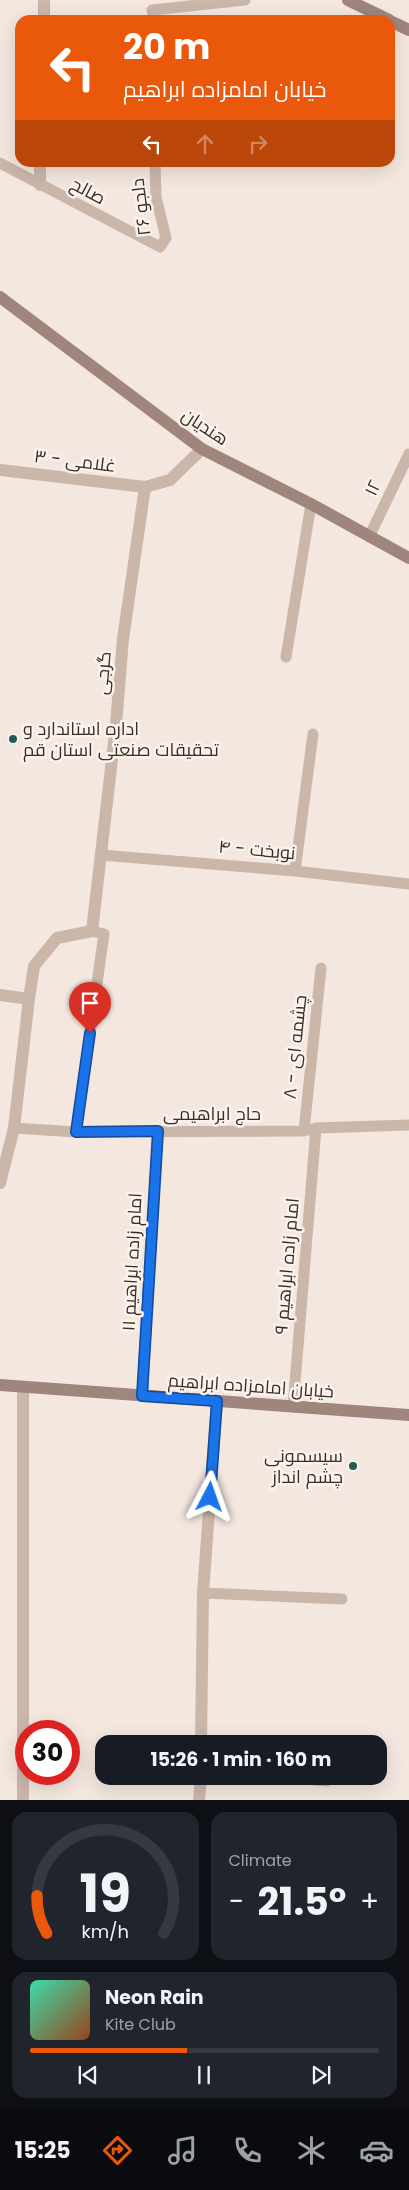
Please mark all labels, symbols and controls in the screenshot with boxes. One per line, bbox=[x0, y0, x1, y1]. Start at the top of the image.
text: 20 m bbox=[123, 22, 210, 71]
icon: left bbox=[40, 35, 105, 100]
text: خیابان امامزاده ابراهیم bbox=[123, 74, 326, 105]
icon: left bbox=[138, 130, 166, 158]
icon: ahead bbox=[191, 130, 219, 158]
icon: right bbox=[244, 130, 272, 158]
street label: صالح bbox=[66, 171, 110, 210]
street label: دلجو ۲۶ bbox=[125, 177, 156, 237]
street label: هندیان bbox=[177, 402, 234, 451]
street label: ۳ - غلامی bbox=[33, 443, 117, 478]
street label: ۱۲ bbox=[358, 476, 387, 500]
street label: گرجی bbox=[88, 650, 117, 696]
place label: اداره استاندارد و تحقیقات صنعتی استان قم bbox=[23, 716, 219, 762]
marker: اداره استاندارد و تحقیقات صنعتی استان قم bbox=[7, 733, 19, 745]
street label: ۴ - نوبخت bbox=[218, 834, 297, 865]
pin bbox=[69, 982, 111, 1033]
icon: arrive bbox=[76, 989, 104, 1017]
street label: ۸ - چشمه ای bbox=[277, 994, 312, 1100]
street label: حاج ابراهیمی bbox=[163, 1101, 261, 1126]
street label: امام زاده ابراهیم ۱۱ bbox=[115, 1192, 148, 1332]
street label: امام زاده ابراهيم ۹ bbox=[268, 1197, 305, 1335]
street label: خیابان امامزاده ابراهیم bbox=[167, 1367, 335, 1404]
place label: سیسمونی چشم انداز bbox=[264, 1443, 343, 1489]
marker: سیسمونی چشم انداز bbox=[347, 1460, 359, 1472]
position arrow bbox=[183, 1470, 235, 1522]
speed limit sign: 30 bbox=[15, 1720, 80, 1785]
text: 15:26 · 1 min · 160 m bbox=[151, 1746, 331, 1773]
text: Climate bbox=[229, 1849, 292, 1872]
text: 19 bbox=[79, 1857, 131, 1930]
text: 21.5° bbox=[257, 1875, 346, 1928]
text: − bbox=[229, 1882, 244, 1921]
text: + bbox=[360, 1882, 379, 1921]
text: km/h bbox=[81, 1919, 129, 1944]
text: Neon Rain bbox=[105, 1984, 204, 2011]
text: Kite Club bbox=[105, 2013, 176, 2036]
icon: previous bbox=[74, 2061, 102, 2089]
icon: pause bbox=[190, 2061, 218, 2089]
icon: next bbox=[307, 2061, 335, 2089]
icon: directions bbox=[100, 2133, 135, 2168]
icon: music bbox=[165, 2133, 200, 2168]
icon: phone bbox=[230, 2133, 265, 2168]
icon: climate bbox=[294, 2133, 329, 2168]
icon: car bbox=[359, 2133, 394, 2168]
text: 15:25 bbox=[15, 2135, 71, 2166]

